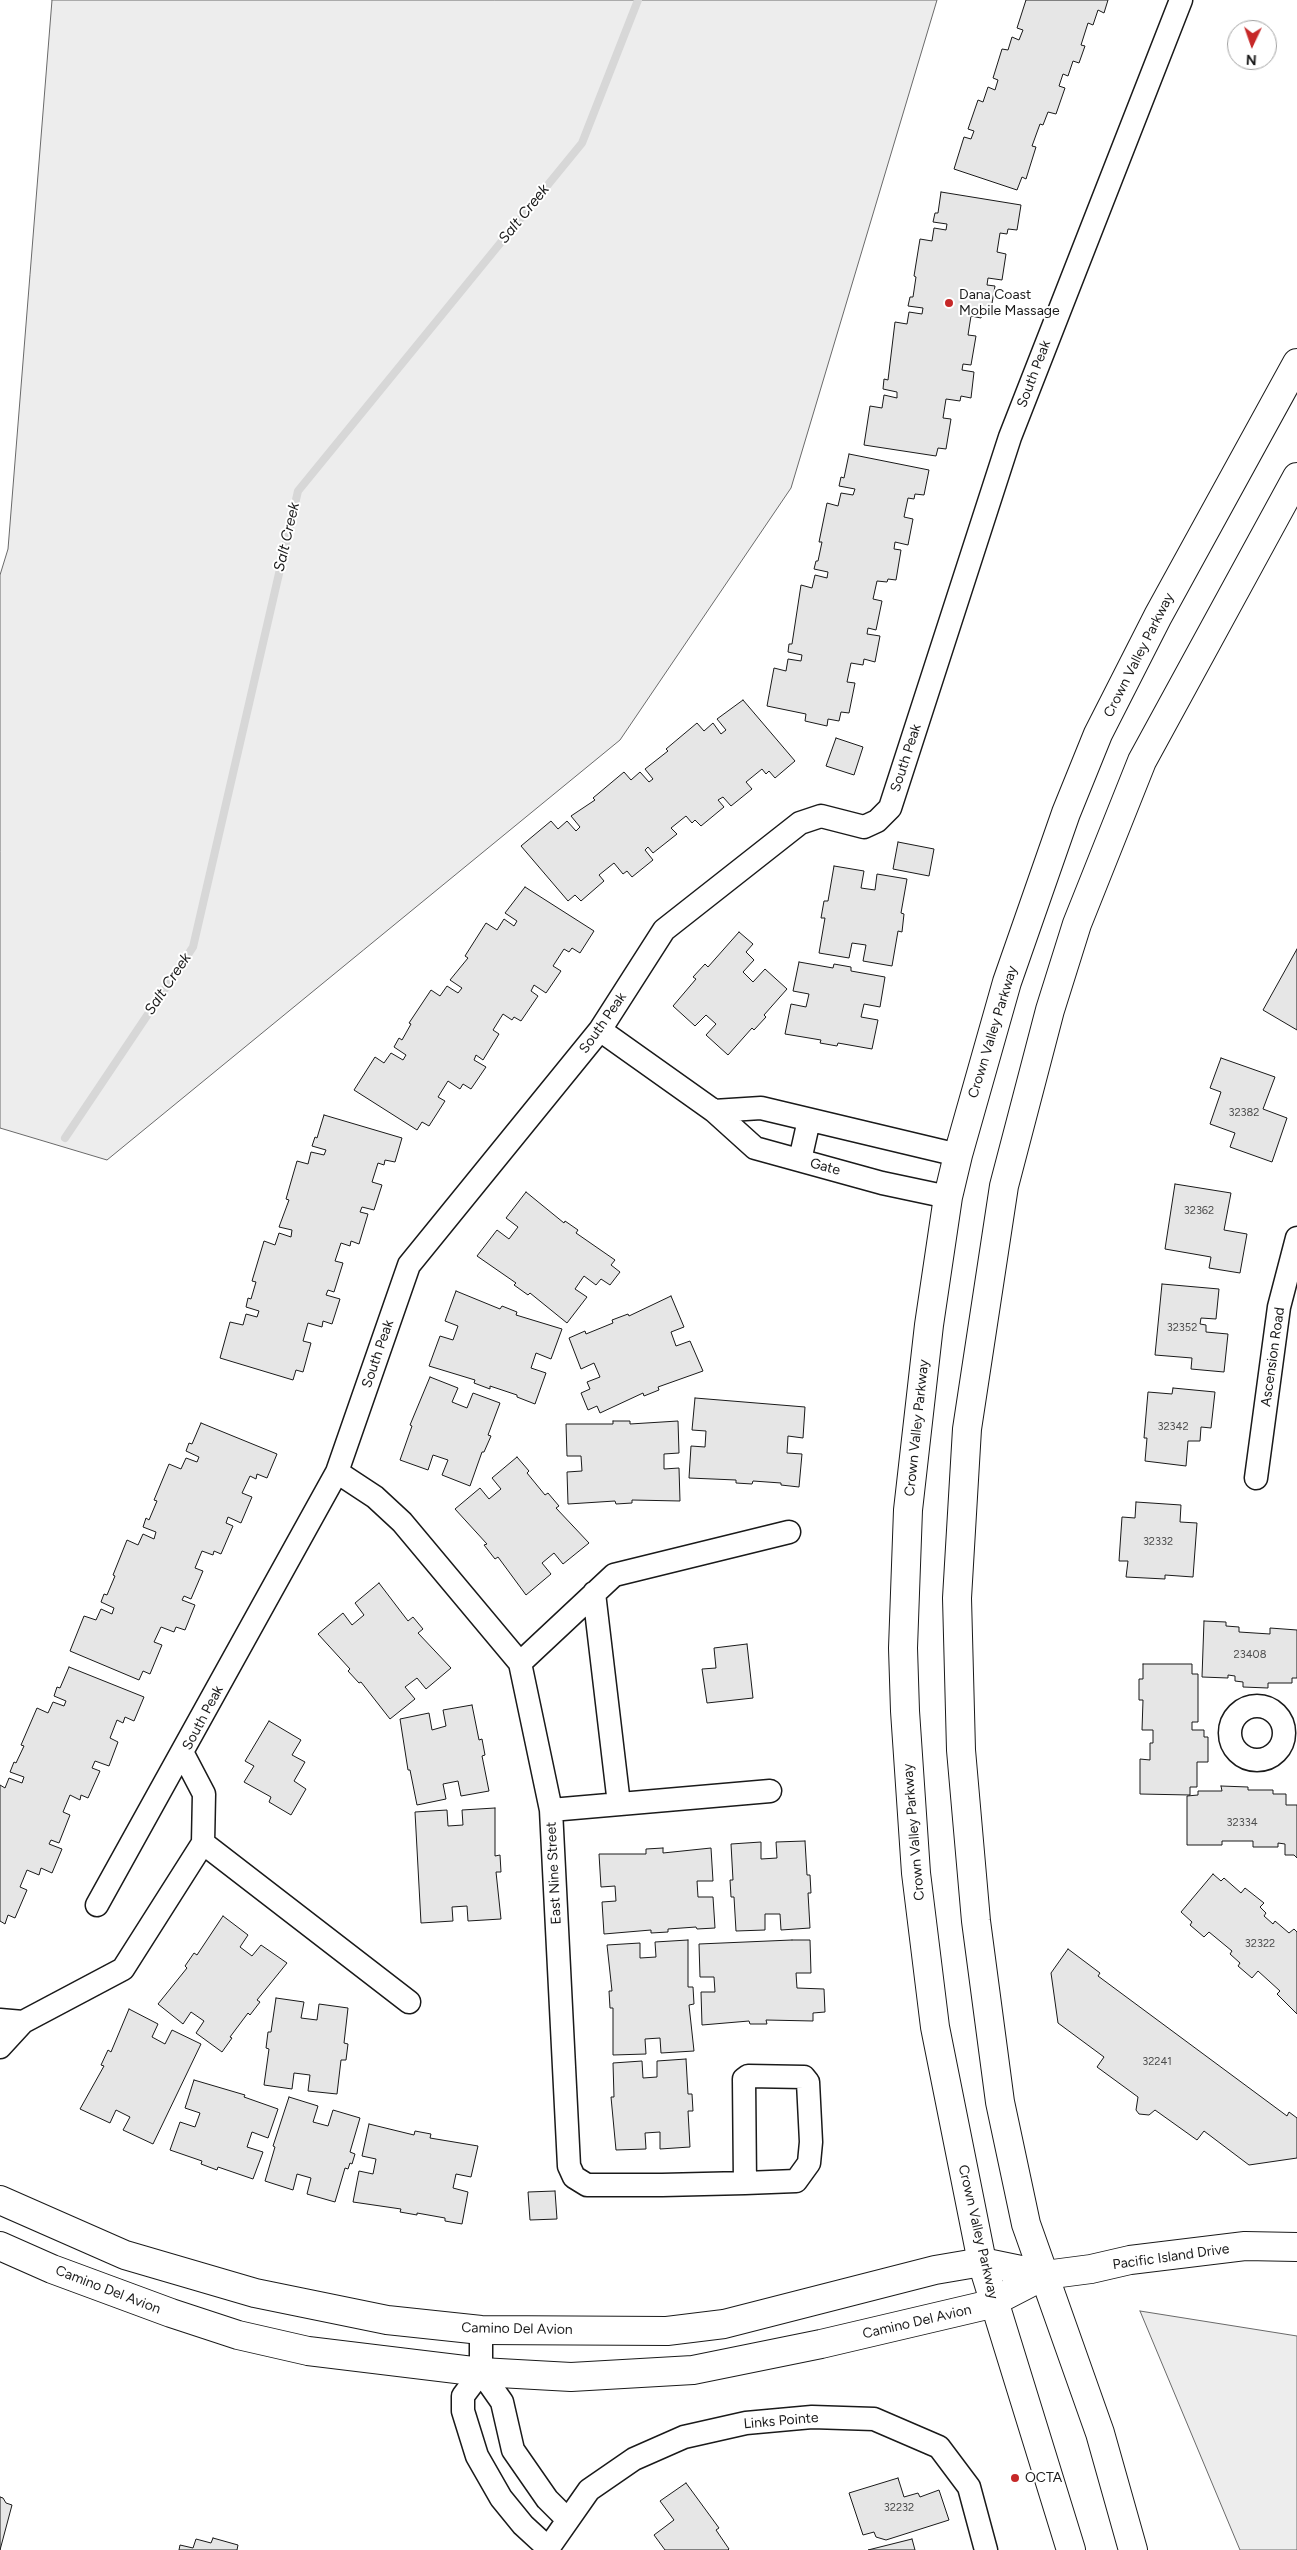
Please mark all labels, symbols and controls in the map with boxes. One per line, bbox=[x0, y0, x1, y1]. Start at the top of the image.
north arrow bbox=[1227, 20, 1277, 70]
text: N bbox=[1245, 51, 1257, 68]
water label: Salt Creek bbox=[495, 181, 553, 247]
place label: Dana Coast Mobile Massage bbox=[959, 287, 1060, 320]
marker: Dana Coast Mobile Massage bbox=[943, 297, 955, 309]
street label: South Peak bbox=[1014, 338, 1054, 410]
water label: Salt Creek bbox=[270, 501, 304, 573]
street label: Crown Valley Parkway bbox=[1100, 590, 1178, 720]
street label: South Peak bbox=[887, 722, 925, 794]
water label: Salt Creek bbox=[141, 950, 195, 1018]
street label: Crown Valley Parkway bbox=[965, 964, 1021, 1100]
street label: South Peak bbox=[576, 989, 630, 1057]
house number: 32382 bbox=[1228, 1106, 1260, 1120]
street label: Gate bbox=[808, 1155, 842, 1179]
house number: 32362 bbox=[1184, 1204, 1214, 1218]
street label: Ascension Road bbox=[1258, 1306, 1288, 1408]
street label: South Peak bbox=[359, 1318, 397, 1390]
house number: 32352 bbox=[1167, 1321, 1197, 1335]
street label: Crown Valley Parkway bbox=[901, 1359, 933, 1497]
house number: 32342 bbox=[1157, 1420, 1189, 1434]
house number: 32332 bbox=[1143, 1535, 1173, 1549]
house number: 23408 bbox=[1234, 1648, 1266, 1662]
street label: South Peak bbox=[179, 1683, 227, 1753]
street label: Crown Valley Parkway bbox=[900, 1763, 928, 1901]
house number: 32334 bbox=[1227, 1816, 1257, 1830]
street label: East Nine Street bbox=[543, 1821, 565, 1925]
house number: 32322 bbox=[1245, 1937, 1275, 1951]
house number: 32241 bbox=[1142, 2055, 1172, 2069]
street label: Crown Valley Parkway bbox=[954, 2163, 1002, 2301]
street label: Pacific Island Drive bbox=[1112, 2240, 1230, 2274]
street label: Camino Del Avion bbox=[53, 2262, 163, 2318]
street label: Camino Del Avion bbox=[861, 2301, 973, 2343]
street label: Camino Del Avion bbox=[461, 2320, 573, 2338]
street label: Links Pointe bbox=[743, 2409, 819, 2433]
place label: OCTA bbox=[1025, 2470, 1062, 2486]
marker: OCTA bbox=[1009, 2472, 1021, 2484]
house number: 32232 bbox=[884, 2501, 914, 2515]

